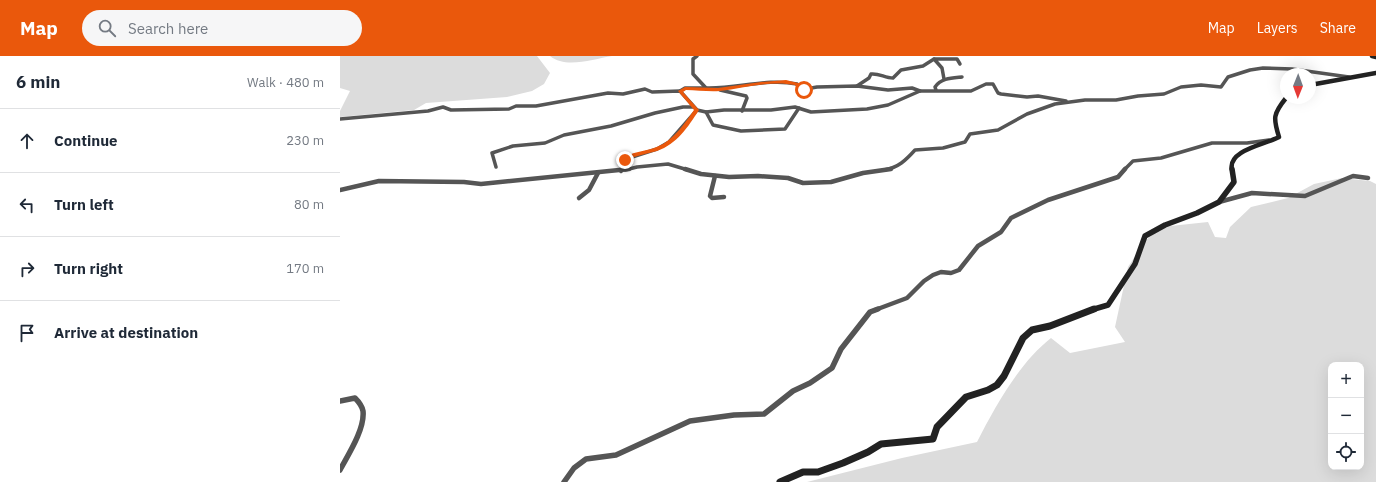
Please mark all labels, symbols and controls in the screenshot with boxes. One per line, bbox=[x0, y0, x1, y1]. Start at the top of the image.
search box bbox=[82, 10, 362, 46]
text: Map bbox=[20, 16, 58, 40]
icon: search bbox=[96, 17, 118, 39]
text: Search here bbox=[128, 19, 208, 38]
text: Map bbox=[1208, 19, 1235, 37]
text: Layers bbox=[1257, 19, 1298, 37]
text: Share bbox=[1320, 19, 1356, 37]
north arrow bbox=[1280, 68, 1316, 104]
text: 6 min bbox=[16, 71, 60, 93]
text: Walk · 480 m bbox=[247, 74, 324, 91]
route start bbox=[795, 81, 813, 99]
icon: ahead bbox=[16, 130, 38, 152]
text: Continue bbox=[54, 131, 118, 150]
text: 230 m bbox=[286, 132, 324, 149]
route end bbox=[616, 151, 634, 169]
icon: left bbox=[16, 194, 38, 216]
text: Turn left bbox=[54, 195, 114, 214]
text: 80 m bbox=[294, 196, 324, 213]
icon: right bbox=[16, 258, 38, 280]
text: Turn right bbox=[54, 259, 123, 278]
text: 170 m bbox=[286, 260, 324, 277]
icon: arrive bbox=[16, 322, 38, 344]
text: Arrive at destination bbox=[54, 323, 198, 342]
map controls bbox=[1328, 362, 1364, 470]
button: + bbox=[1328, 362, 1364, 398]
button: − bbox=[1328, 398, 1364, 434]
button: locate bbox=[1328, 434, 1364, 470]

